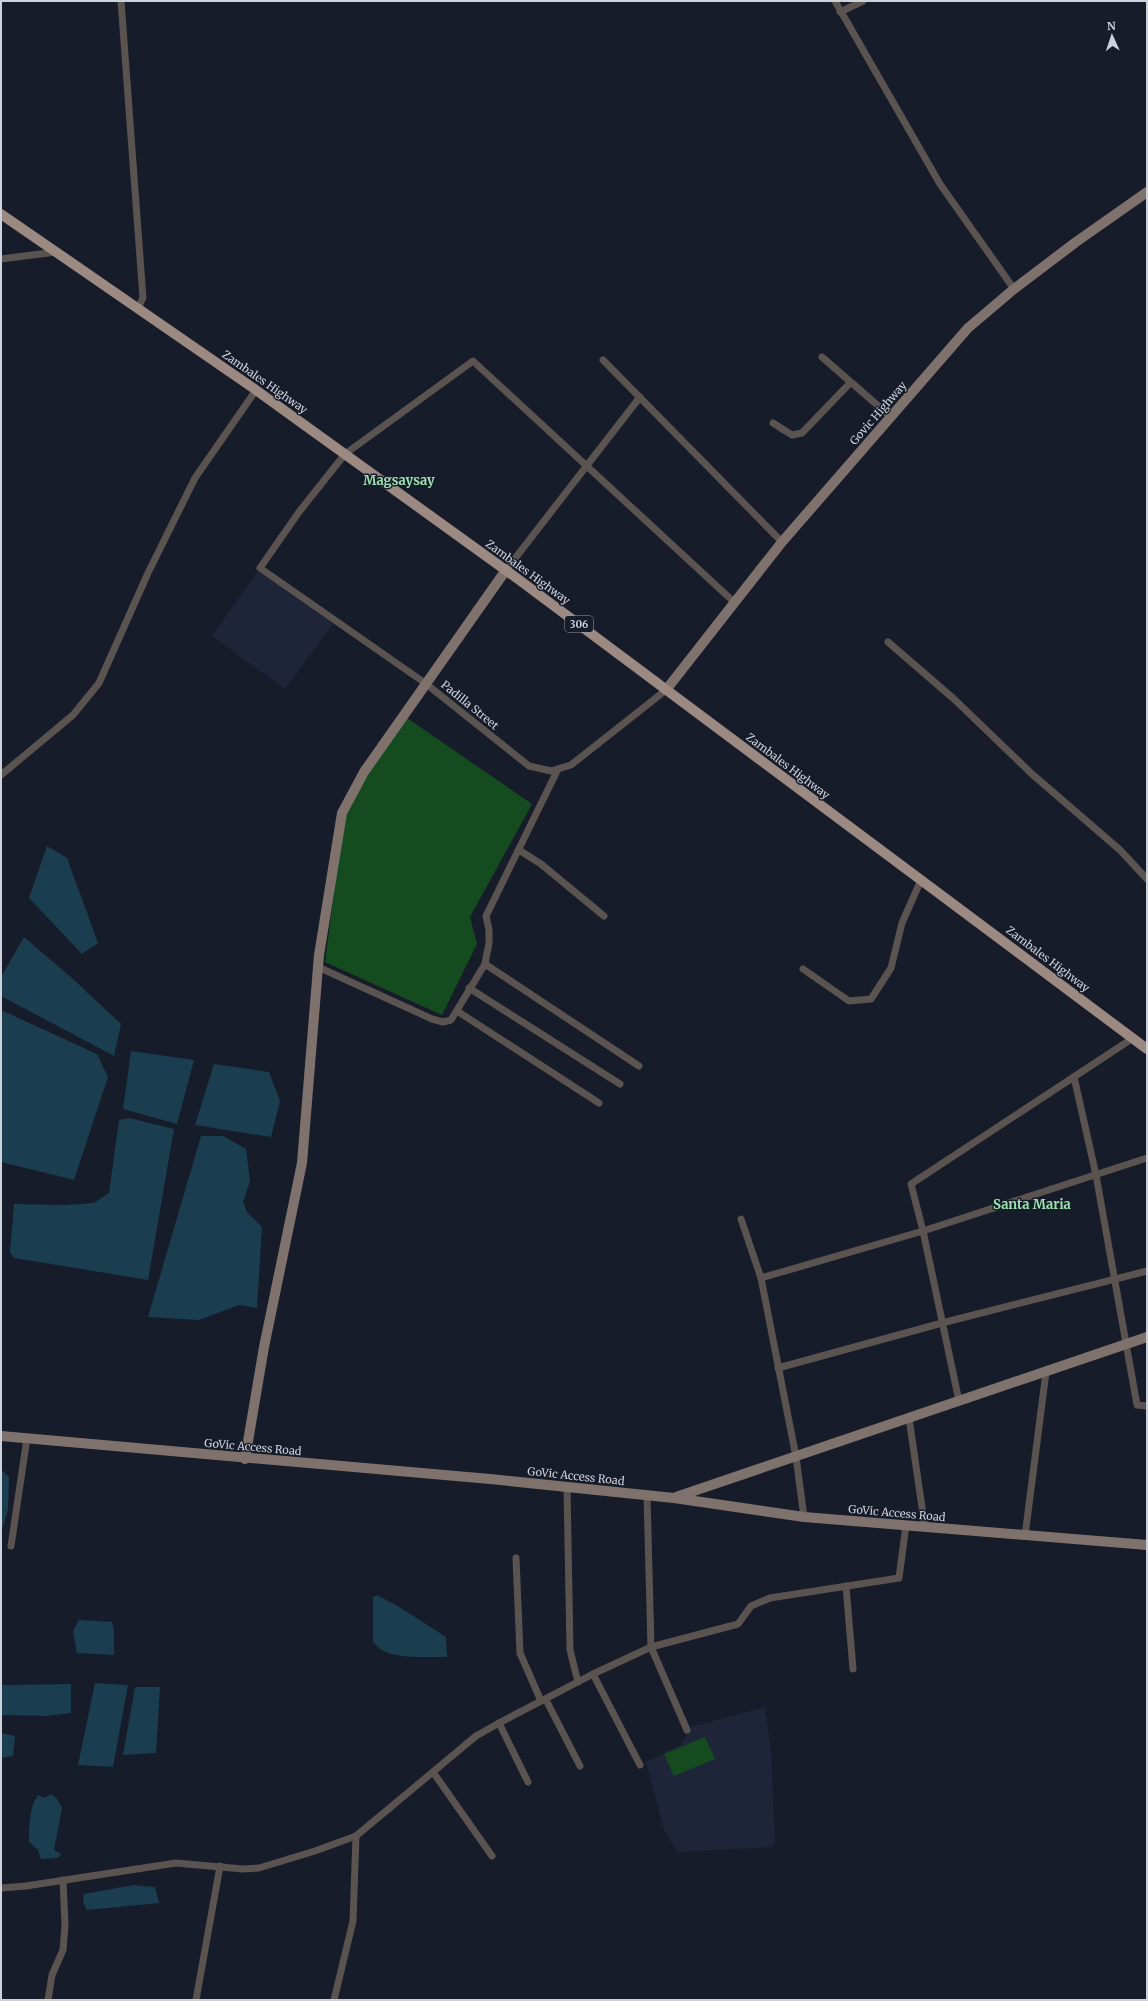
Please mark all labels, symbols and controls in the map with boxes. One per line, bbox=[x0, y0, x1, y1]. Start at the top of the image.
north arrow bbox=[1092, 16, 1132, 56]
text: N bbox=[1107, 19, 1116, 33]
street label: Zambales Highway bbox=[220, 347, 311, 417]
street label: Govic Highway bbox=[847, 378, 910, 448]
district label: Magsaysay bbox=[363, 472, 435, 489]
street label: Zambales Highway bbox=[483, 537, 573, 608]
road number: 306 bbox=[565, 616, 593, 632]
street label: Padilla Street bbox=[438, 678, 502, 733]
street label: Zambales Highway bbox=[743, 730, 833, 802]
street label: Zambales Highway bbox=[1003, 923, 1093, 995]
district label: Santa Maria bbox=[993, 1196, 1071, 1213]
street label: GoVic Access Road bbox=[204, 1436, 303, 1458]
street label: GoVic Access Road bbox=[527, 1464, 626, 1488]
street label: GoVic Access Road bbox=[848, 1502, 947, 1524]

